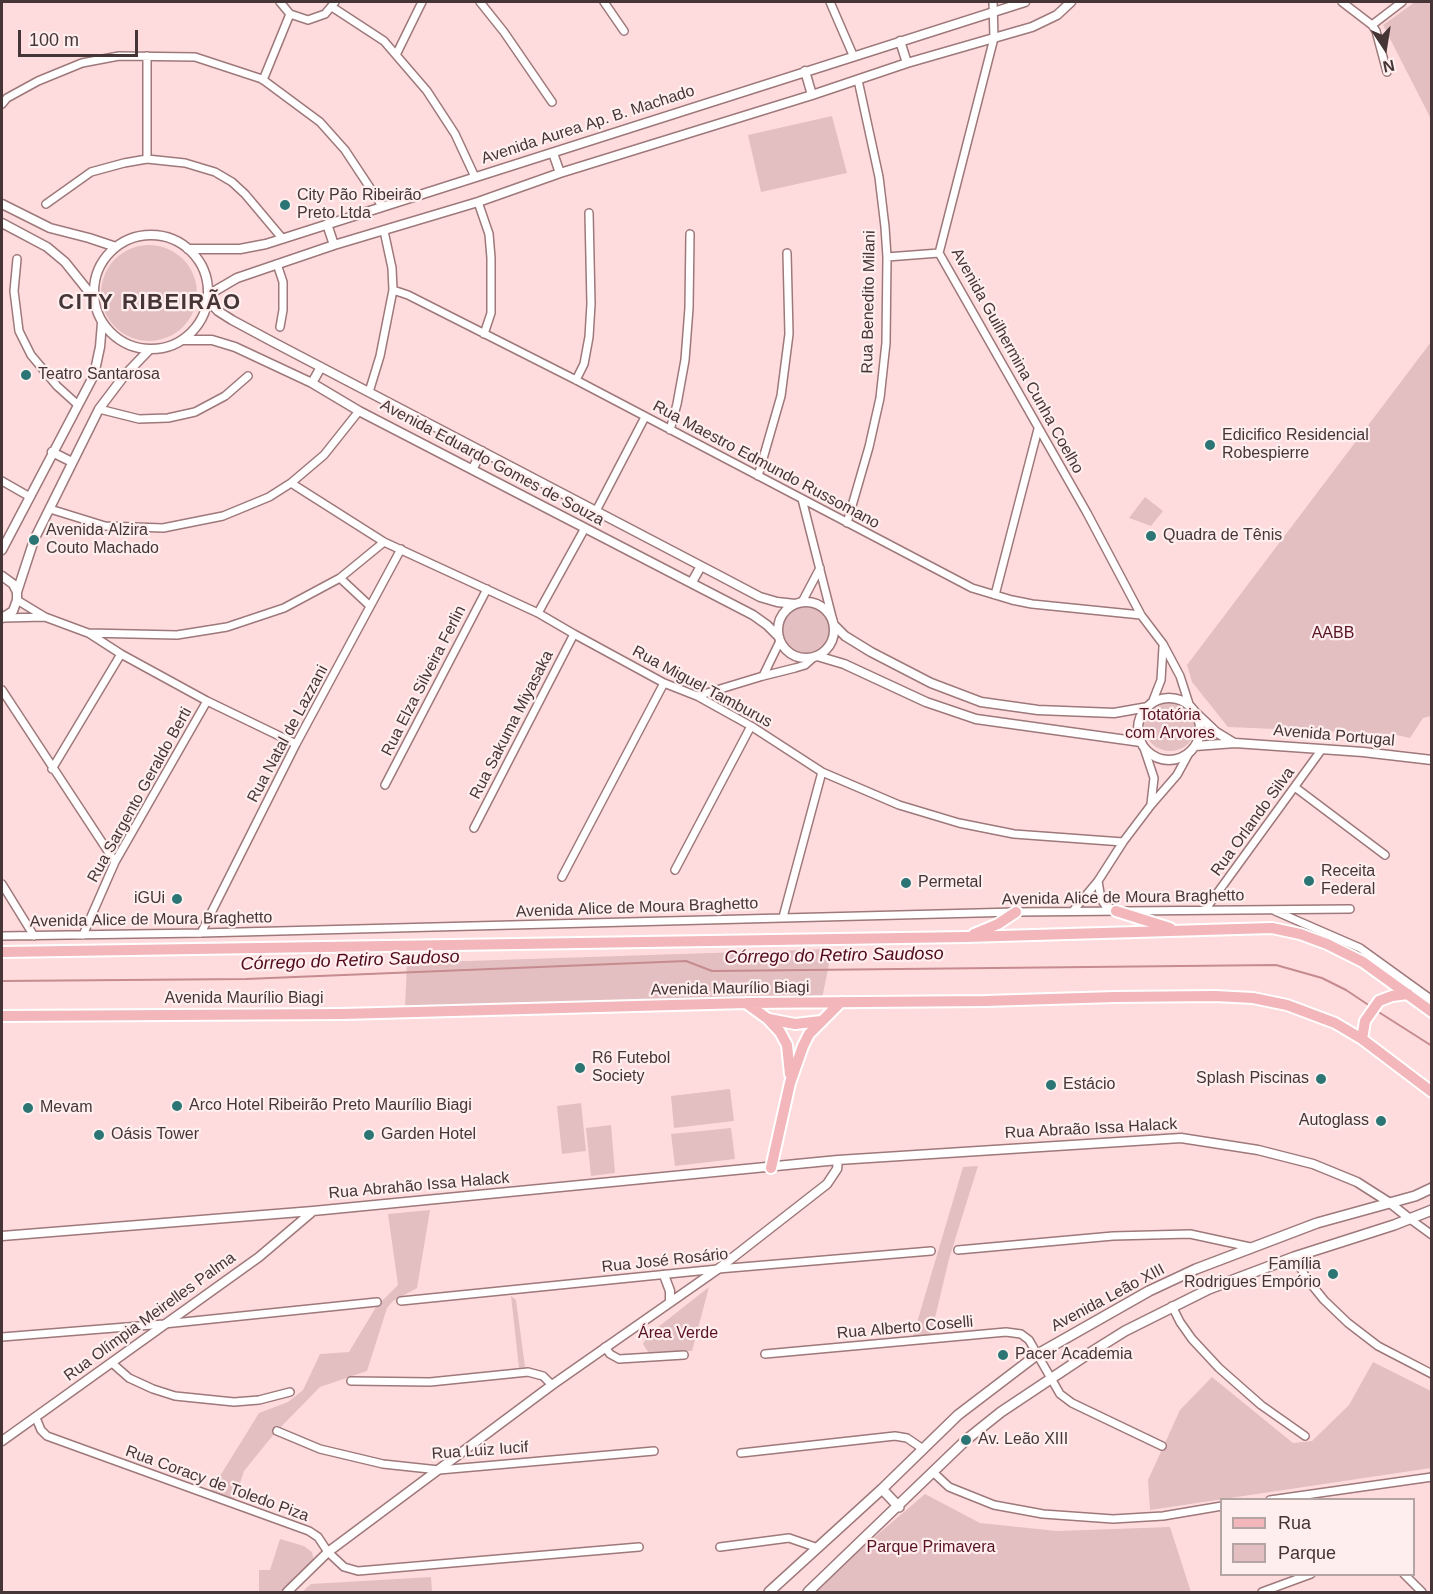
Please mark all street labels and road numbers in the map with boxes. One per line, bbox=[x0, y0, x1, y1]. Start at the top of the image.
street label: Avenida Aurea Ap. B. Machado bbox=[479, 81, 697, 169]
street label: Rua Benedito Milani bbox=[858, 230, 880, 374]
street label: Avenida Guilhermina Cunha Coelho bbox=[947, 245, 1087, 477]
street label: Avenida Eduardo Gomes de Souza bbox=[377, 396, 607, 530]
street label: Rua Maestro Edmundo Russomano bbox=[649, 397, 883, 533]
street label: Rua Elza Silveira Ferlin bbox=[378, 603, 470, 759]
street label: Rua Miguel Tamburus bbox=[629, 642, 775, 732]
street label: Rua Sakuma Miyasaka bbox=[466, 647, 558, 803]
street label: Rua Natal de Lazzani bbox=[244, 662, 332, 806]
street label: Rua Sargento Geraldo Berti bbox=[84, 704, 196, 886]
street label: Avenida Portugal bbox=[1273, 721, 1395, 751]
street label: Rua Orlando Silva bbox=[1207, 764, 1299, 880]
street label: Avenida Alice de Moura Braghetto bbox=[1002, 886, 1244, 910]
street label: Avenida Alice de Moura Braghetto bbox=[515, 894, 759, 922]
street label: Avenida Alice de Moura Braghetto bbox=[30, 908, 272, 932]
street label: Avenida Maurílio Biagi bbox=[650, 978, 810, 1000]
street label: Avenida Maurílio Biagi bbox=[165, 989, 323, 1009]
street label: Rua Abraão Issa Halack bbox=[1004, 1115, 1178, 1143]
street label: Rua Abrahão Issa Halack bbox=[328, 1169, 510, 1203]
street label: Rua José Rosário bbox=[601, 1245, 729, 1277]
street label: Rua Olímpia Meirelles Palma bbox=[61, 1248, 239, 1386]
street label: Avenida Leão XIII bbox=[1048, 1260, 1168, 1336]
street label: Rua Alberto Coselli bbox=[836, 1312, 974, 1344]
street label: Rua Luiz Iucif bbox=[431, 1438, 529, 1464]
street label: Rua Coracy de Toledo Piza bbox=[123, 1442, 311, 1526]

